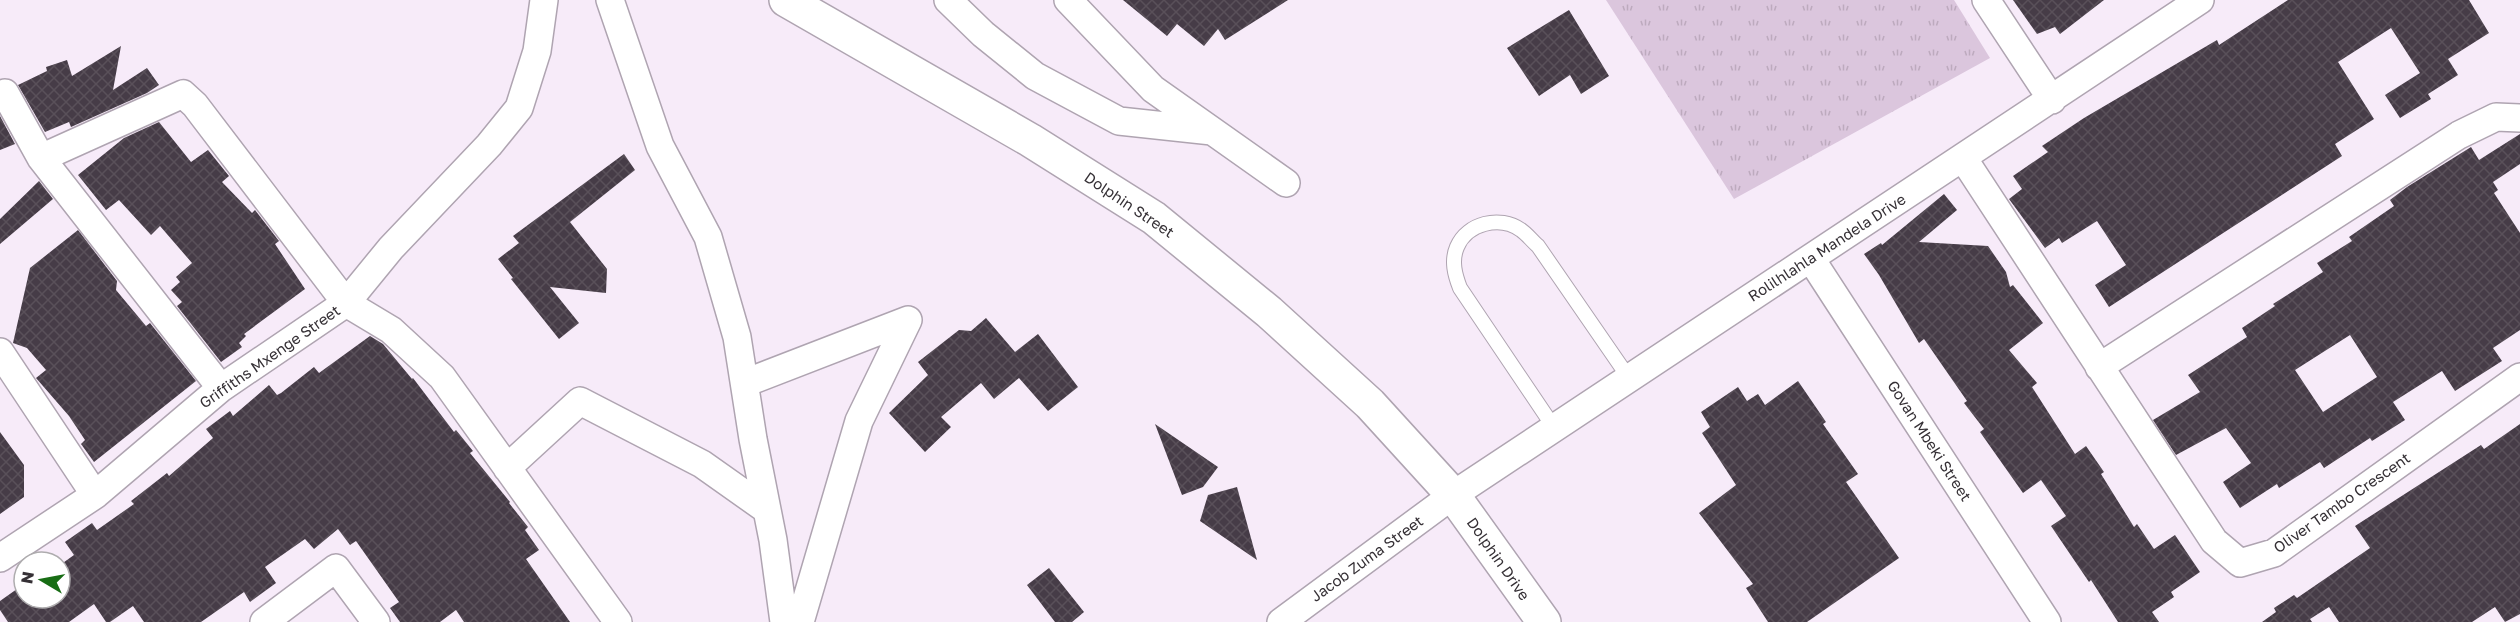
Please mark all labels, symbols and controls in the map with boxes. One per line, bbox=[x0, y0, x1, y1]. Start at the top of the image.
street label: Dolphin Street bbox=[1081, 168, 1178, 241]
street label: Rolilhlahla Mandela Drive bbox=[1744, 189, 1909, 305]
street label: Griffiths Mxenge Street bbox=[196, 301, 343, 412]
street label: Govan Mbeki Street bbox=[1884, 377, 1976, 504]
street label: Oliver Tambo Crescent bbox=[2270, 448, 2413, 556]
street label: Jacob Zuma Street bbox=[1307, 511, 1426, 605]
street label: Dolphin Drive bbox=[1464, 514, 1534, 604]
north arrow bbox=[12, 550, 72, 610]
text: N bbox=[16, 570, 38, 585]

